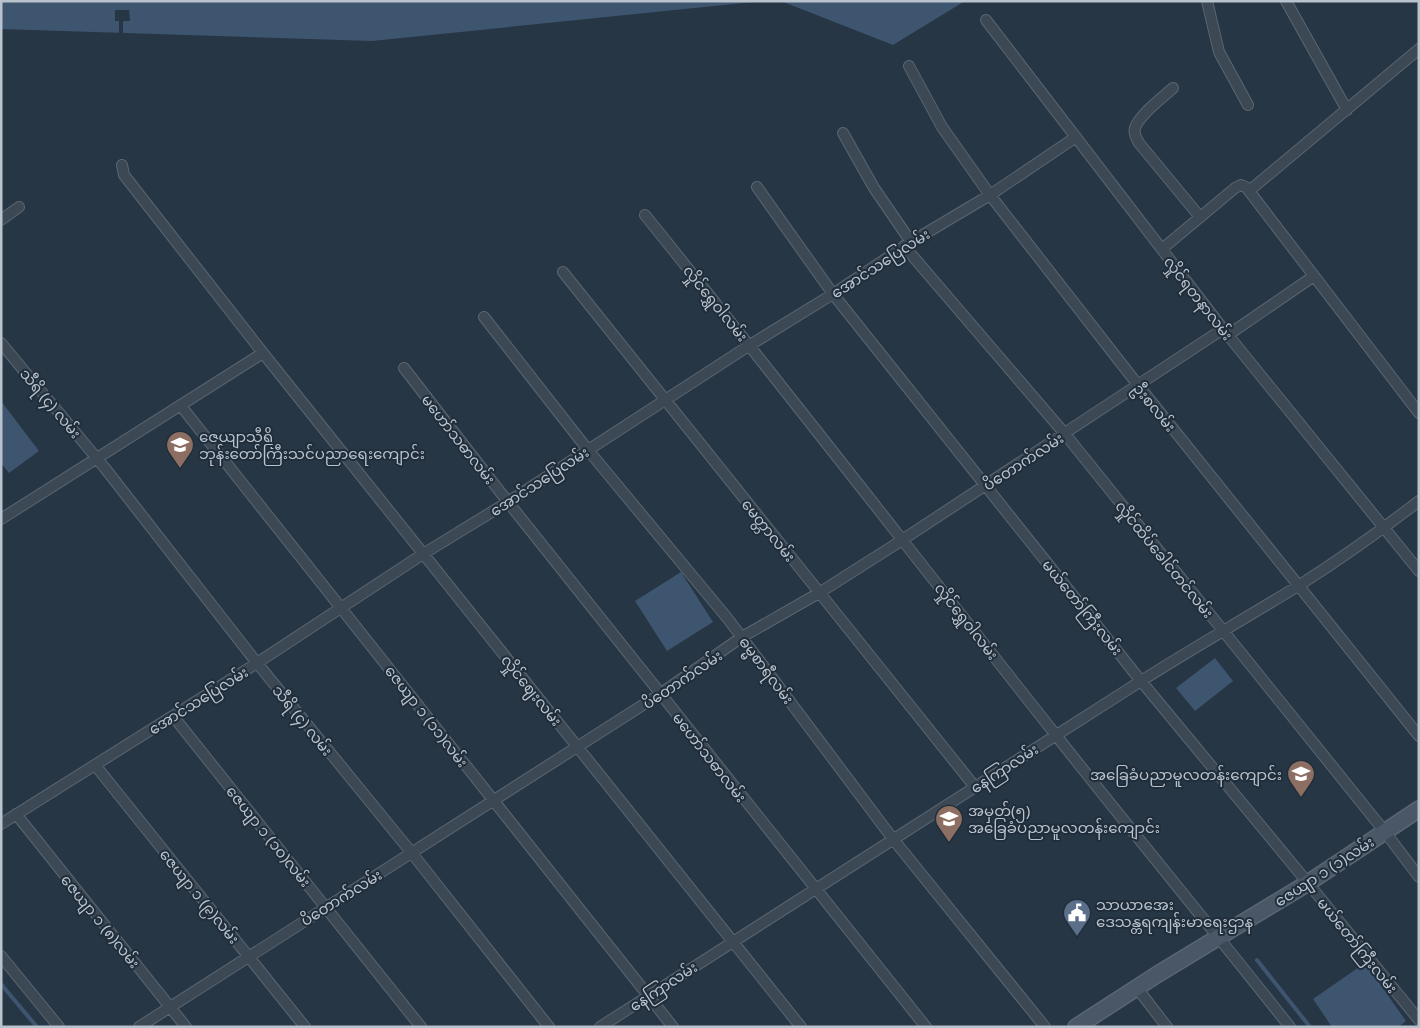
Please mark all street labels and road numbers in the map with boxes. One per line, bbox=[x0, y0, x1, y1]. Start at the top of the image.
street label: အောင်သပြေလမ်း bbox=[827, 224, 935, 305]
street label: လှိုင်ရတနာလမ်း bbox=[1158, 252, 1238, 346]
street label: လှိုင်ရွှေဝါလမ်း bbox=[677, 261, 753, 347]
street label: သီရိ (၄) လမ်း bbox=[14, 364, 86, 444]
street label: ဦးစလမ်း bbox=[1127, 378, 1181, 437]
street label: မဟော်သဓာလမ်း bbox=[418, 390, 500, 488]
street label: ပိတောက်လမ်း bbox=[979, 428, 1067, 494]
street label: အောင်သပြေလမ်း bbox=[486, 442, 594, 523]
street label: မေတ္တာလမ်း bbox=[735, 494, 800, 567]
street label: လှိုင်ထိပ်ခေါင်တင်လမ်း bbox=[1109, 496, 1219, 624]
street label: မယ်တော်ကြီးလမ်း bbox=[1036, 555, 1128, 661]
street label: လှိုင်ရွှေဝါလမ်း bbox=[928, 578, 1003, 665]
street label: ဓမ္မစာရီလမ်း bbox=[732, 632, 799, 710]
street label: ပိတောက်လမ်း bbox=[638, 645, 726, 713]
street label: လှိုင်ဈေးလမ်း bbox=[495, 650, 567, 732]
street label: အောင်သပြေလမ်း bbox=[144, 661, 253, 741]
street label: ဇေယျာ ၁ (၁၁)လမ်း bbox=[379, 661, 473, 773]
street label: သီရိ (၄) လမ်း bbox=[266, 680, 338, 761]
street label: မဟော်သဓာလမ်း bbox=[669, 708, 751, 806]
street label: နေကြာလမ်း bbox=[966, 739, 1043, 800]
street label: ဇေယျာ ၁ (၁၀)လမ်း bbox=[220, 781, 316, 893]
street label: ဇေယျာ ၁ (၁)လမ်း bbox=[1270, 831, 1379, 913]
street label: ဇေယျာ ၁ (၉)လမ်း bbox=[153, 845, 244, 949]
street label: ပိတောက်လမ်း bbox=[297, 864, 385, 930]
street label: ဇေယျာ ၁ (၈)လမ်း bbox=[55, 870, 145, 974]
street label: မယ်တော်ကြီးလမ်း bbox=[1311, 893, 1403, 999]
street label: နေကြာလမ်း bbox=[625, 957, 702, 1018]

